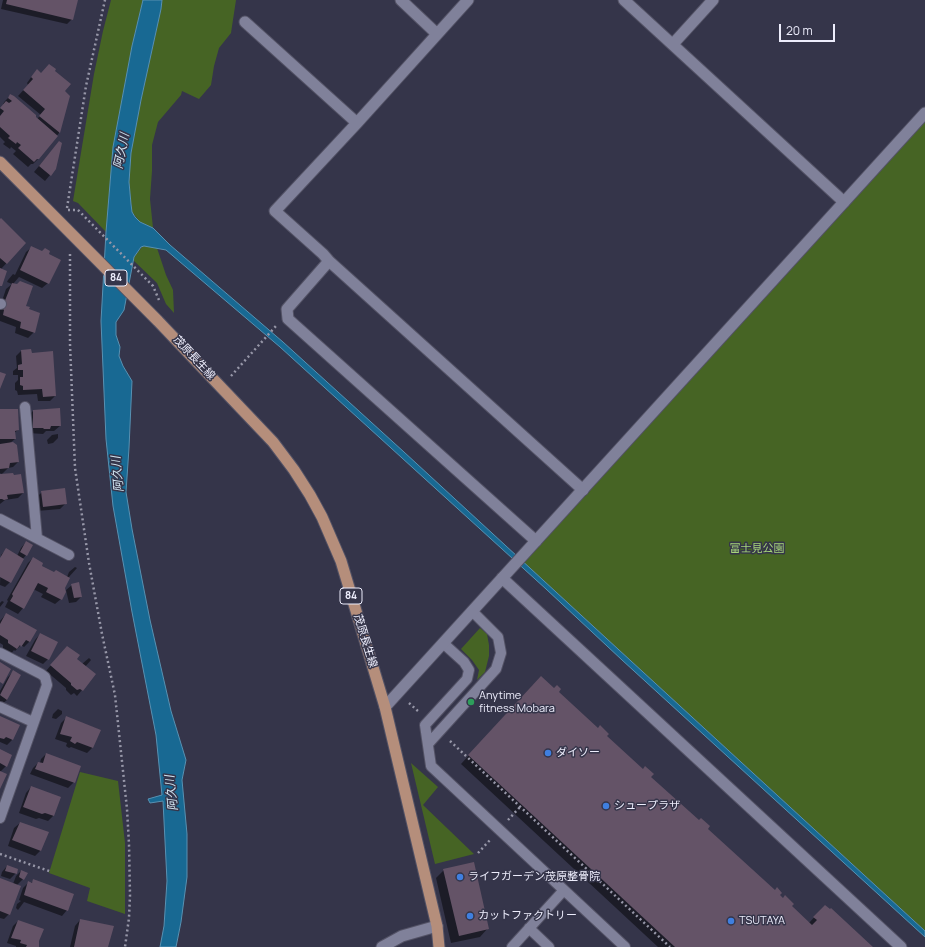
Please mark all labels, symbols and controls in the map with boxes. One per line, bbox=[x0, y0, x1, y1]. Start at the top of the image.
scale bar bbox=[781, 16, 837, 42]
text: 20 m bbox=[786, 22, 813, 39]
water label: 阿久川 bbox=[111, 132, 133, 170]
road number: 84 bbox=[105, 270, 127, 286]
street label: 茂原長生線 bbox=[170, 333, 218, 383]
water label: 阿久川 bbox=[109, 455, 127, 493]
park label: 富士見公園 bbox=[730, 542, 784, 556]
road number: 84 bbox=[340, 588, 362, 604]
street label: 茂原長生線 bbox=[351, 613, 379, 669]
place label: Anytime fitness Mobara bbox=[479, 689, 555, 715]
marker: Anytime fitness Mobara bbox=[466, 697, 476, 707]
place label: ダイソー bbox=[556, 746, 600, 760]
marker: ダイソー bbox=[543, 748, 553, 758]
water label: 阿久川 bbox=[163, 774, 181, 812]
place label: シュープラザ bbox=[614, 799, 680, 813]
marker: シュープラザ bbox=[601, 801, 611, 811]
place label: ライフガーデン茂原整骨院 bbox=[468, 870, 600, 884]
marker: ライフガーデン茂原整骨院 bbox=[455, 872, 465, 882]
place label: カットファクトリー bbox=[478, 909, 577, 923]
marker: カットファクトリー bbox=[465, 911, 475, 921]
place label: TSUTAYA bbox=[739, 914, 785, 928]
marker: TSUTAYA bbox=[726, 916, 736, 926]

